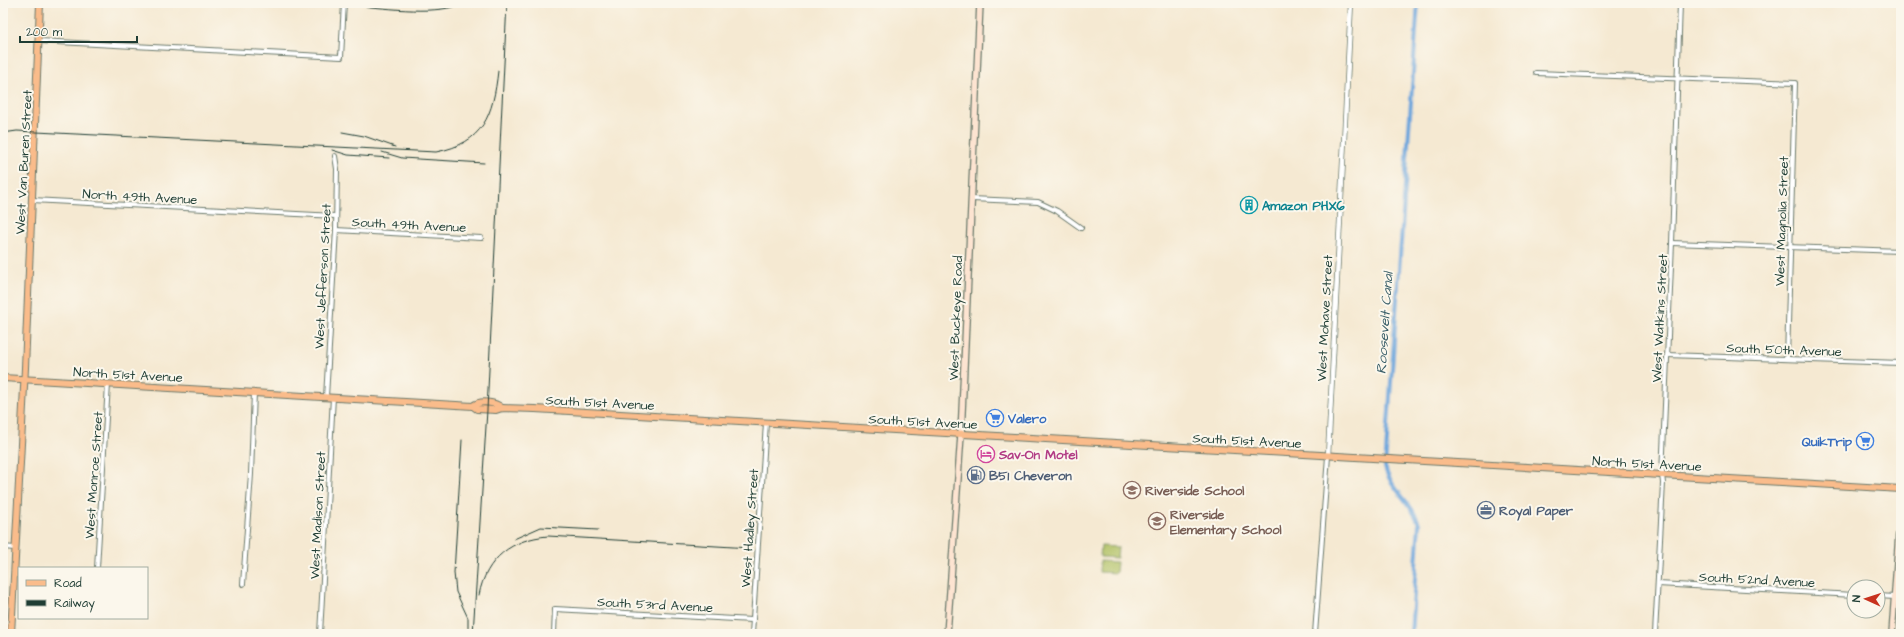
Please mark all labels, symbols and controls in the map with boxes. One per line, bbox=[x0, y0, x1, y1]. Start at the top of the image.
scale bar bbox=[20, 18, 137, 44]
text: 200 m bbox=[26, 24, 63, 41]
street label: West Van Buren Street bbox=[11, 89, 37, 235]
street label: West Magnolia Street bbox=[1771, 155, 1794, 286]
street label: North 49th Avenue bbox=[82, 185, 198, 209]
building icon: Amazon PHX6 bbox=[1239, 195, 1259, 215]
place label: Amazon PHX6 bbox=[1262, 197, 1345, 215]
street label: West Jefferson Street bbox=[310, 202, 336, 349]
street label: South 49th Avenue bbox=[351, 213, 467, 237]
street label: West Watkins Street bbox=[1648, 253, 1672, 383]
street label: West Mohave Street bbox=[1313, 254, 1337, 382]
street label: West Buckeye Road bbox=[945, 255, 968, 381]
water label: Roosevelt Canal bbox=[1371, 270, 1399, 375]
street label: South 50th Avenue bbox=[1726, 339, 1842, 361]
street label: North 51st Avenue bbox=[73, 363, 183, 387]
street label: South 51st Avenue bbox=[545, 391, 655, 415]
supermarket icon: Valero bbox=[985, 408, 1005, 428]
street label: West Monroe Street bbox=[81, 410, 107, 539]
street label: South 51st Avenue bbox=[868, 410, 978, 434]
place label: Valero bbox=[1007, 410, 1047, 428]
street label: South 51st Avenue bbox=[1192, 429, 1302, 453]
supermarket icon: QuikTrip bbox=[1855, 431, 1875, 451]
place label: QuikTrip bbox=[1802, 433, 1853, 452]
hotel icon: Sav-On Motel bbox=[976, 444, 996, 464]
place label: Sav-On Motel bbox=[998, 446, 1078, 464]
street label: West Madison Street bbox=[306, 450, 330, 579]
street label: North 51st Avenue bbox=[1592, 452, 1702, 476]
fuel station icon: B51 Cheveron bbox=[966, 465, 986, 485]
street label: West Hadley Street bbox=[737, 467, 764, 588]
place label: B51 Cheveron bbox=[989, 467, 1072, 485]
school or university icon: Riverside School bbox=[1122, 480, 1142, 500]
place label: Riverside School bbox=[1145, 482, 1244, 500]
office icon: Royal Paper bbox=[1476, 500, 1496, 520]
place label: Royal Paper bbox=[1499, 502, 1574, 521]
place label: Riverside Elementary School bbox=[1170, 506, 1282, 540]
school or university icon: Riverside Elementary School bbox=[1147, 511, 1167, 531]
legend bbox=[18, 567, 148, 619]
street label: South 52nd Avenue bbox=[1698, 568, 1816, 592]
text: Road bbox=[54, 575, 82, 592]
north arrow bbox=[1846, 579, 1886, 619]
street label: South 53rd Avenue bbox=[596, 593, 713, 617]
text: Railway bbox=[54, 595, 95, 613]
text: N bbox=[1849, 595, 1864, 602]

